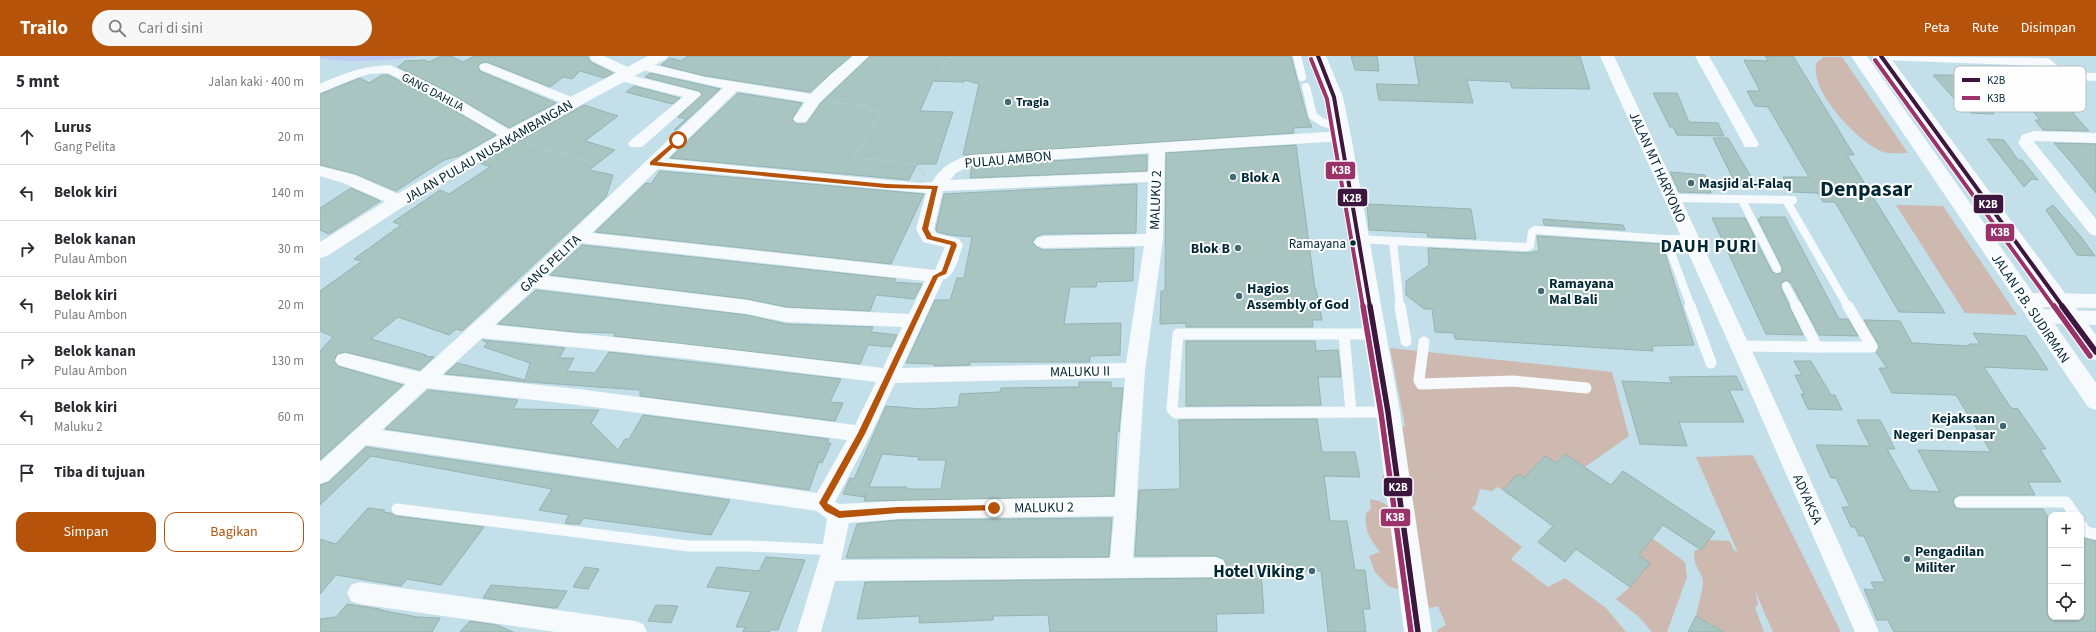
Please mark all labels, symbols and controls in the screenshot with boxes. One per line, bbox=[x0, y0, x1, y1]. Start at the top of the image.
search box bbox=[92, 10, 372, 46]
text: Trailo bbox=[20, 15, 68, 42]
icon: search bbox=[106, 17, 128, 39]
text: Cari di sini bbox=[138, 18, 203, 39]
text: Peta bbox=[1924, 18, 1950, 38]
text: Rute bbox=[1972, 18, 1999, 38]
text: Disimpan bbox=[2021, 18, 2076, 38]
legend bbox=[1954, 66, 2086, 112]
street label: GANG DAHLIA bbox=[399, 69, 467, 116]
text: 5 mnt bbox=[16, 70, 59, 94]
text: Jalan kaki · 400 m bbox=[208, 73, 304, 91]
text: K2B bbox=[1987, 73, 2006, 88]
text: K3B bbox=[1987, 91, 2006, 106]
place label: Tragia bbox=[1016, 94, 1049, 111]
street label: JALAN PULAU NUSAKAMBANGAN bbox=[400, 95, 577, 209]
marker: Tragia bbox=[1003, 97, 1013, 107]
street label: JALAN MT HARYONO bbox=[1624, 109, 1691, 226]
text: Lurus bbox=[54, 117, 91, 138]
icon: ahead bbox=[16, 126, 38, 148]
text: 20 m bbox=[278, 128, 304, 146]
route start bbox=[669, 131, 687, 149]
text: Gang Pelita bbox=[54, 138, 116, 156]
street label: PULAU AMBON bbox=[964, 146, 1052, 174]
line badge: K3B bbox=[1325, 161, 1356, 180]
text: K3B bbox=[1331, 163, 1351, 178]
place label: Blok A bbox=[1241, 168, 1281, 188]
street label: MALUKU 2 bbox=[1145, 170, 1167, 230]
marker: Blok A bbox=[1228, 172, 1238, 182]
district label: Denpasar bbox=[1820, 173, 1912, 205]
place label: Masjid al-Falaq bbox=[1699, 174, 1791, 194]
marker: Masjid al-Falaq bbox=[1686, 178, 1696, 188]
icon: left bbox=[16, 182, 38, 204]
text: Belok kiri bbox=[54, 182, 117, 203]
text: 140 m bbox=[271, 184, 304, 202]
line badge: K2B bbox=[1337, 188, 1368, 207]
text: K2B bbox=[1342, 191, 1362, 206]
line badge: K2B bbox=[1973, 194, 2004, 214]
text: K2B bbox=[1978, 197, 1998, 212]
line badge: K3B bbox=[1985, 223, 2015, 242]
text: K3B bbox=[1990, 225, 2010, 240]
text: Belok kanan bbox=[54, 229, 136, 250]
street label: GANG PELITA bbox=[516, 230, 586, 297]
district label: DAUH PURI bbox=[1660, 234, 1758, 259]
place label: Ramayana bbox=[1289, 235, 1346, 253]
icon: right bbox=[16, 238, 38, 260]
marker: Ramayana bbox=[1348, 238, 1358, 248]
place label: Blok B bbox=[1191, 239, 1231, 259]
text: 30 m bbox=[278, 240, 304, 258]
marker: Blok B bbox=[1233, 243, 1243, 253]
text: Pulau Ambon bbox=[54, 250, 127, 268]
street label: JALAN P.B. SUDIRMAN bbox=[1986, 250, 2074, 367]
place label: Ramayana Mal Bali bbox=[1549, 274, 1614, 310]
place label: Hagios Assembly of God bbox=[1246, 279, 1349, 315]
text: Belok kiri bbox=[54, 285, 117, 306]
marker: Ramayana Mal Bali bbox=[1536, 286, 1546, 296]
marker: Hagios Assembly of God bbox=[1234, 291, 1244, 301]
icon: left bbox=[16, 294, 38, 316]
text: 20 m bbox=[278, 296, 304, 314]
text: Pulau Ambon bbox=[54, 306, 127, 324]
text: Belok kanan bbox=[54, 341, 136, 362]
icon: right bbox=[16, 350, 38, 372]
text: 130 m bbox=[271, 352, 304, 370]
street label: MALUKU II bbox=[1050, 361, 1110, 383]
text: Pulau Ambon bbox=[54, 362, 127, 380]
text: Belok kiri bbox=[54, 397, 117, 418]
icon: left bbox=[16, 406, 38, 428]
text: 60 m bbox=[278, 408, 304, 426]
place label: Kejaksaan Negeri Denpasar bbox=[1893, 409, 1995, 445]
text: Maluku 2 bbox=[54, 418, 103, 436]
marker: Kejaksaan Negeri Denpasar bbox=[1998, 421, 2008, 431]
icon: arrive bbox=[16, 462, 38, 484]
text: Tiba di tujuan bbox=[54, 462, 145, 483]
street label: ADYAKSA bbox=[1787, 471, 1827, 528]
line badge: K2B bbox=[1383, 477, 1413, 497]
text: K2B bbox=[1388, 480, 1408, 495]
street label: MALUKU 2 bbox=[1014, 497, 1074, 519]
route end bbox=[985, 499, 1003, 517]
line badge: K3B bbox=[1380, 508, 1411, 527]
text: K3B bbox=[1385, 510, 1405, 525]
button: Simpan bbox=[16, 512, 156, 552]
button: Bagikan bbox=[164, 512, 304, 552]
map controls bbox=[2048, 512, 2084, 620]
button: + bbox=[2048, 512, 2084, 548]
place label: Pengadilan Militer bbox=[1915, 542, 1984, 578]
button: − bbox=[2048, 548, 2084, 584]
marker: Pengadilan Militer bbox=[1902, 554, 1912, 564]
place label: Hotel Viking bbox=[1213, 560, 1304, 584]
marker: Hotel Viking bbox=[1307, 566, 1317, 576]
button: locate bbox=[2048, 584, 2084, 620]

